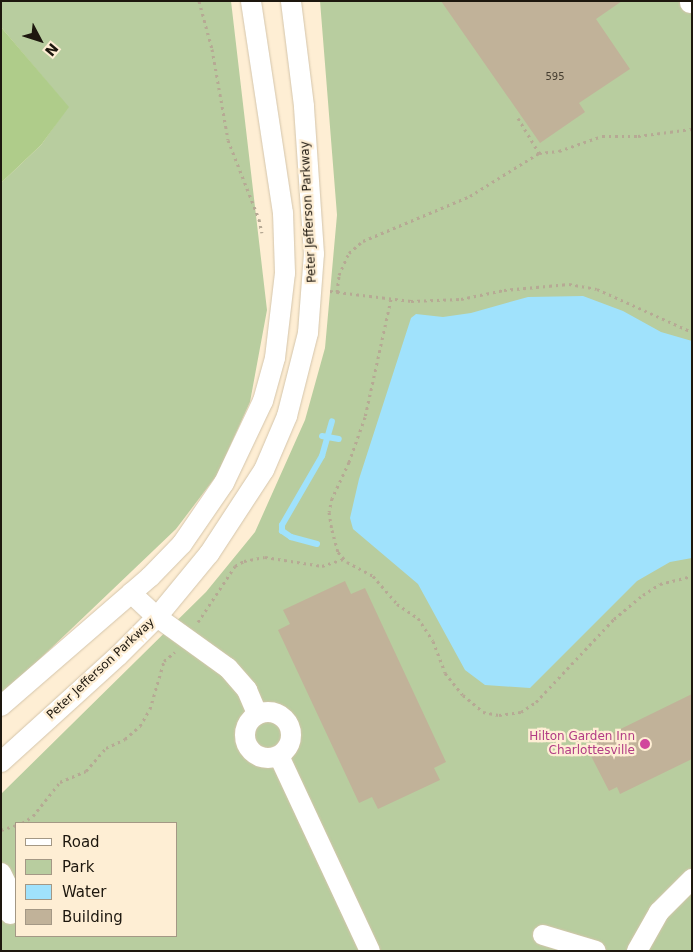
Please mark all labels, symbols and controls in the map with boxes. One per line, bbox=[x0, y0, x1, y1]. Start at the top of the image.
north arrow bbox=[15, 15, 65, 65]
text: N bbox=[42, 40, 61, 59]
house number: 595 bbox=[545, 71, 565, 83]
street label: Peter Jefferson Parkway bbox=[298, 141, 320, 283]
street label: Peter Jefferson Parkway bbox=[44, 615, 158, 723]
place label: Hilton Garden Inn Charlottesville bbox=[529, 730, 635, 758]
marker: Hilton Garden Inn Charlottesville bbox=[639, 738, 651, 750]
legend bbox=[15, 822, 178, 937]
text: Road bbox=[62, 833, 100, 851]
text: Park bbox=[62, 858, 94, 876]
text: Water bbox=[62, 883, 106, 901]
text: Building bbox=[62, 908, 123, 926]

